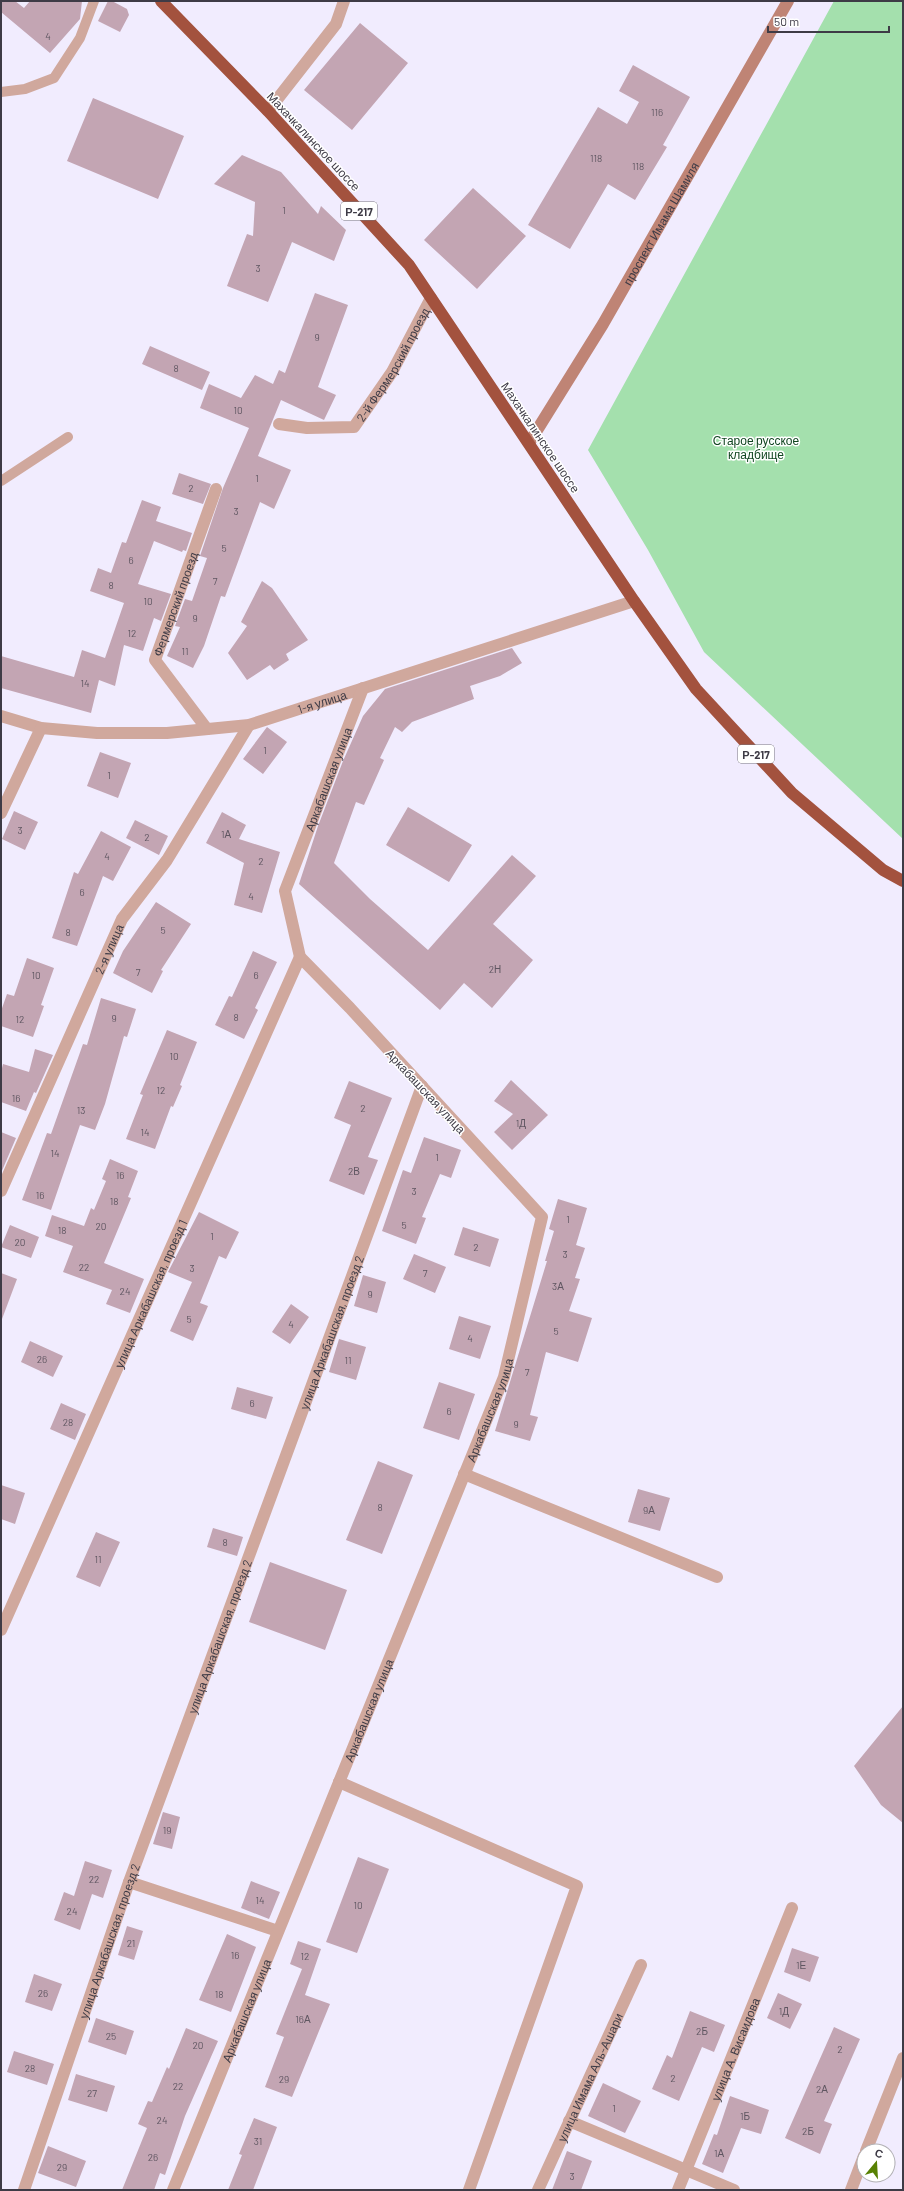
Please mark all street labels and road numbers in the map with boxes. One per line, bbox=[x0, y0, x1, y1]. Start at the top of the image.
street label: Махачкалинское шоссе bbox=[265, 89, 364, 194]
street label: проспект Имама Шамиля bbox=[620, 159, 701, 287]
road number: Р-217 bbox=[341, 202, 377, 220]
street label: 2-й Фермерский проезд bbox=[353, 305, 433, 424]
street label: Махачкалинское шоссе bbox=[499, 379, 583, 495]
street label: Фермерский проезд bbox=[150, 550, 201, 658]
street label: 1-я улица bbox=[296, 687, 349, 716]
street label: Аркабашская улица bbox=[302, 725, 354, 833]
road number: Р-217 bbox=[738, 745, 774, 763]
street label: 2-я улица bbox=[92, 921, 126, 976]
street label: Аркабашская улица bbox=[383, 1046, 469, 1137]
street label: улица Аркабашская, проезд 1 bbox=[111, 1217, 189, 1370]
street label: улица Аркабашская, проезд 2 bbox=[297, 1254, 366, 1412]
street label: Аркабашская улица bbox=[463, 1356, 515, 1464]
street label: улица Аркабашская, проезд 2 bbox=[185, 1558, 254, 1716]
street label: Аркабашская улица bbox=[341, 1656, 396, 1764]
street label: улица Аркабашская, проезд 2 bbox=[76, 1862, 142, 2021]
street label: Аркабашская улица bbox=[219, 1956, 273, 2064]
street label: улица А. Висаидова bbox=[708, 1995, 762, 2103]
street label: улица Имама Аль-Ашари bbox=[554, 2011, 625, 2144]

